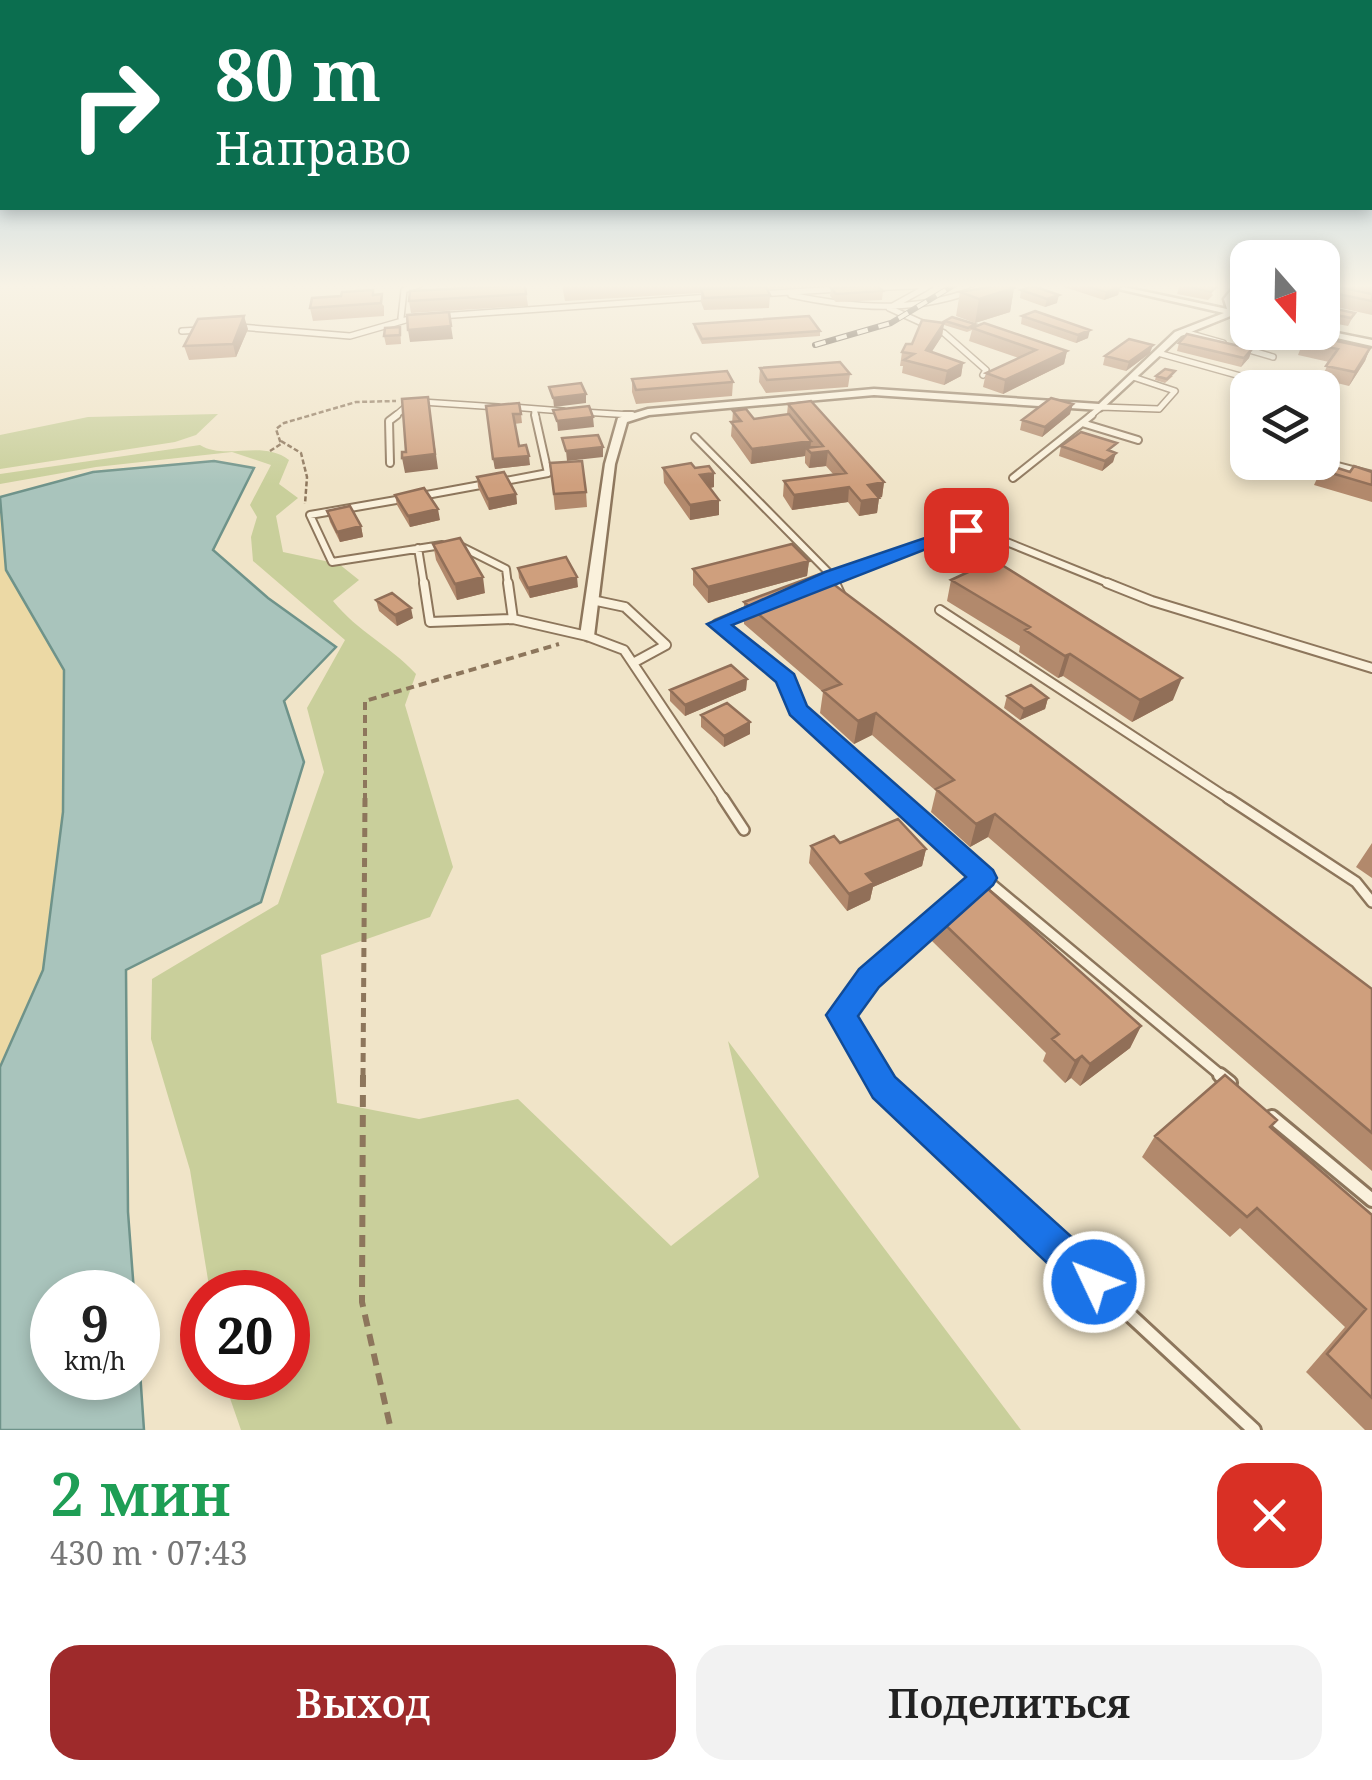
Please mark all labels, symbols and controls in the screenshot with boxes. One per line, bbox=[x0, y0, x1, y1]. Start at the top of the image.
text: 80 m bbox=[215, 26, 381, 122]
icon: right bbox=[50, 40, 180, 170]
text: Направо bbox=[215, 117, 411, 178]
north arrow bbox=[1230, 240, 1340, 350]
map controls bbox=[1230, 240, 1340, 480]
button: layers bbox=[1230, 370, 1340, 480]
pin bbox=[924, 488, 1009, 573]
icon: arrive bbox=[939, 503, 994, 558]
position arrow bbox=[1042, 1230, 1146, 1334]
speed limit sign: 20 bbox=[180, 1270, 310, 1400]
text: 9 bbox=[81, 1289, 109, 1357]
text: km/h bbox=[64, 1343, 126, 1377]
text: 2 мин bbox=[50, 1452, 231, 1534]
button: close bbox=[1217, 1463, 1322, 1568]
text: 430 m · 07:43 bbox=[50, 1531, 248, 1574]
button: Выход bbox=[50, 1645, 676, 1760]
button: Поделиться bbox=[696, 1645, 1322, 1760]

